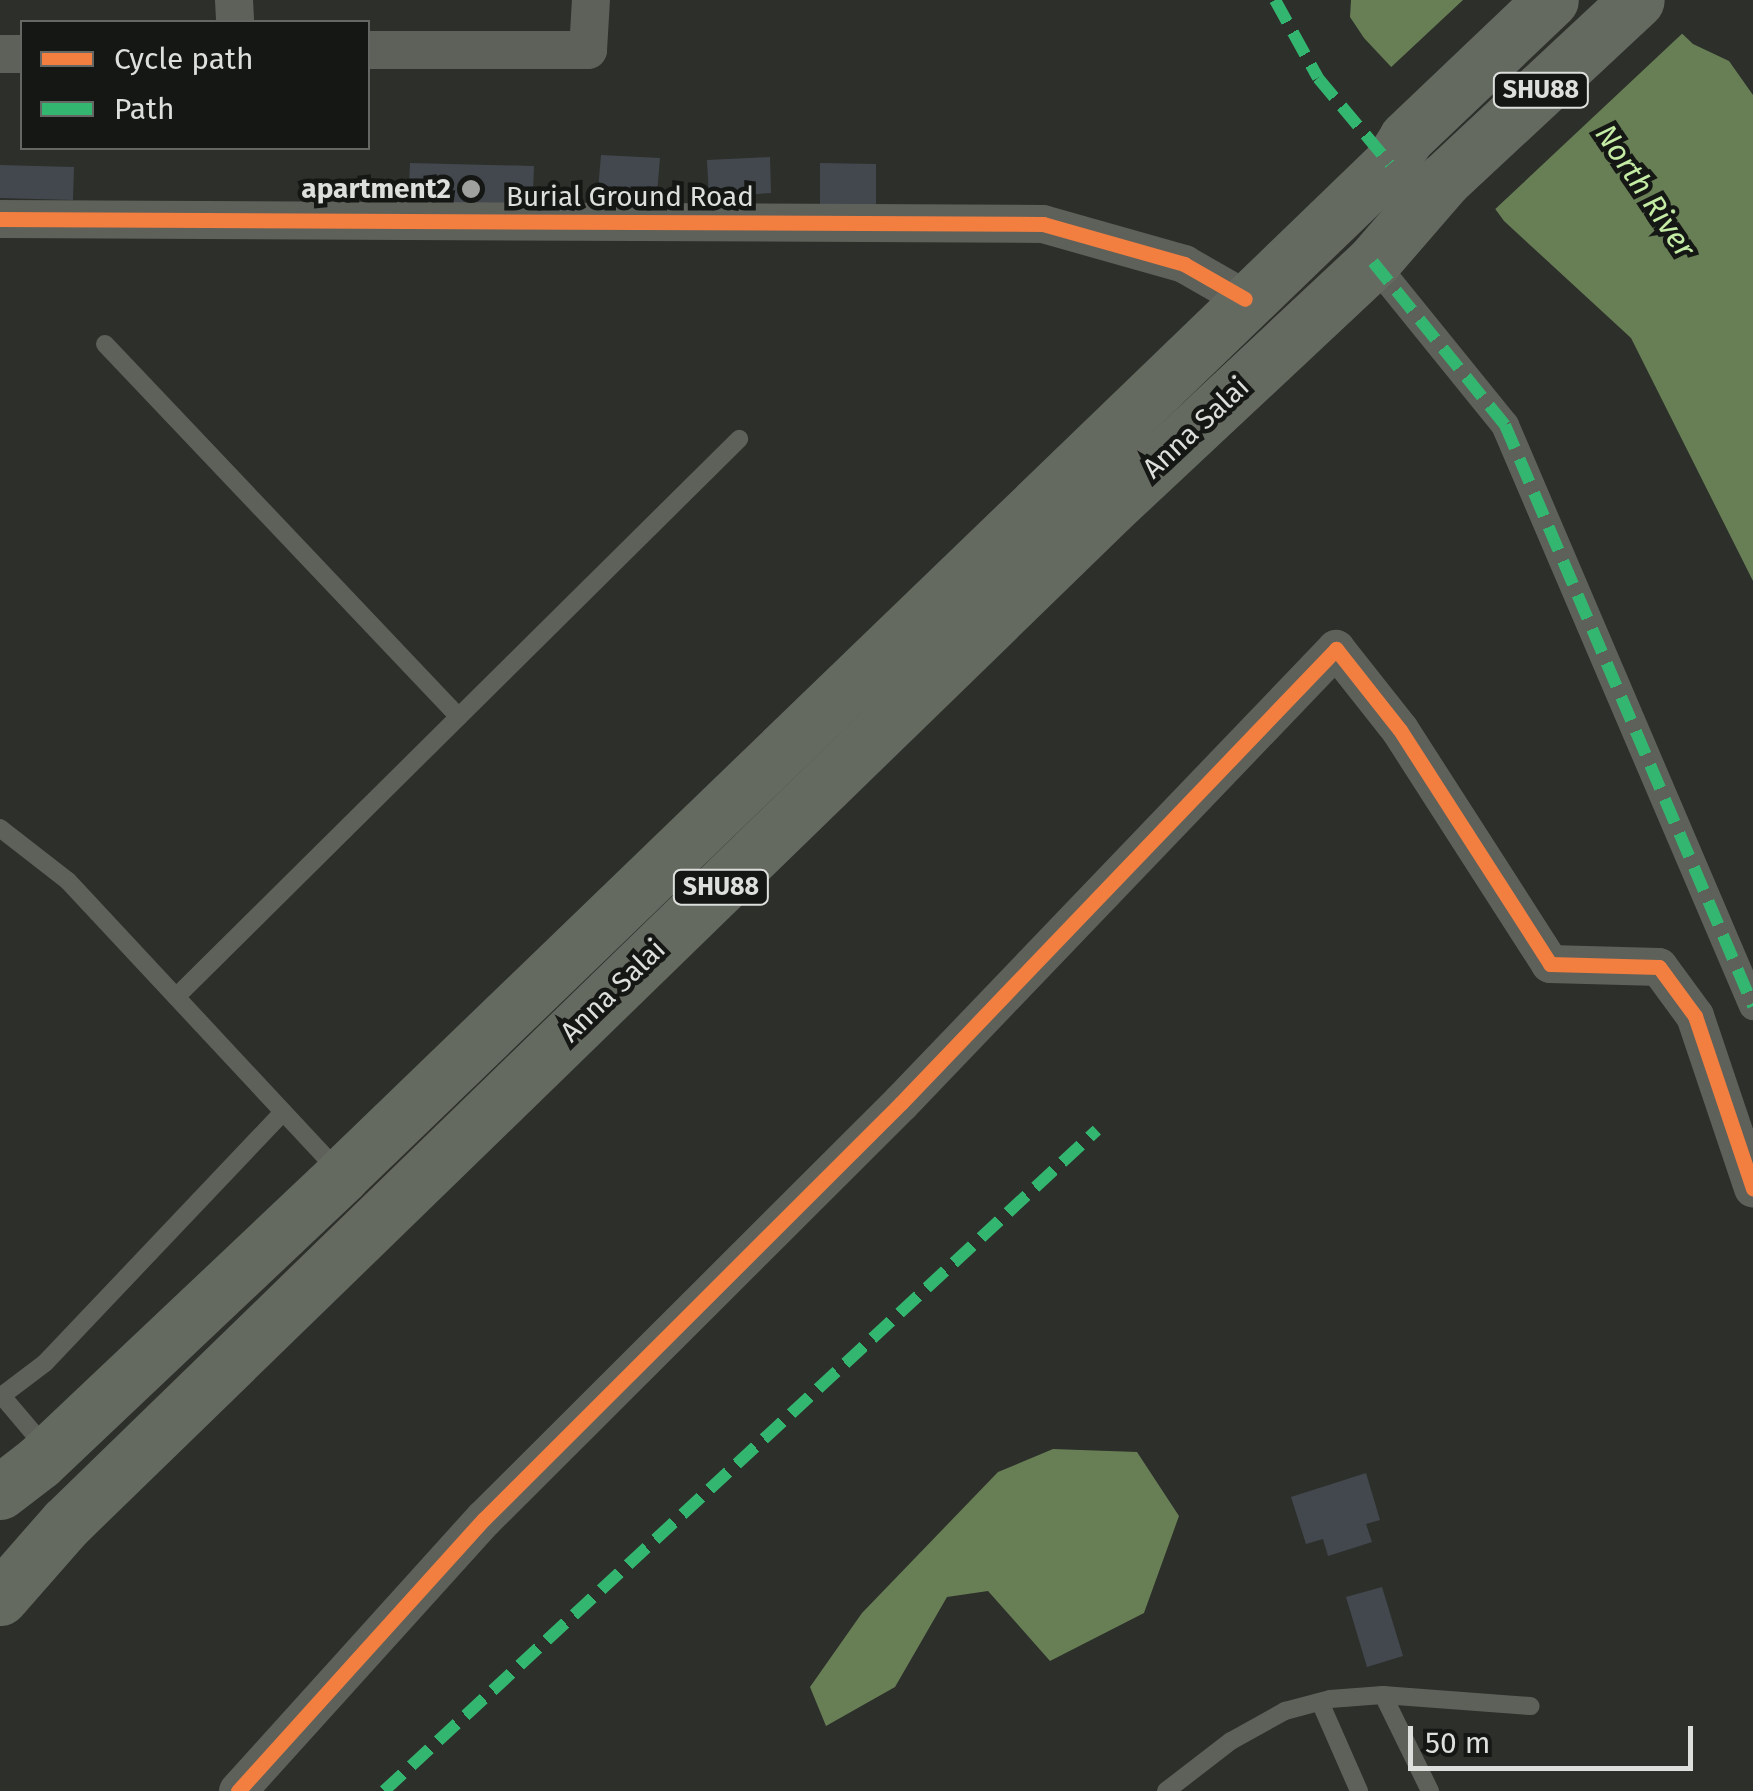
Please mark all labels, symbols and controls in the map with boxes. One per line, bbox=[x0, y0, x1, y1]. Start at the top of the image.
legend bbox=[20, 20, 370, 150]
text: Cycle path bbox=[114, 41, 253, 77]
road number: SHU88 bbox=[1491, 70, 1591, 110]
text: Path bbox=[114, 91, 175, 127]
water label: North River bbox=[1587, 118, 1703, 264]
place label: apartment2 bbox=[301, 172, 451, 206]
marker: apartment2 bbox=[460, 178, 482, 200]
street label: Burial Ground Road bbox=[506, 180, 754, 214]
street label: Anna Salai bbox=[1136, 370, 1256, 486]
road number: SHU88 bbox=[671, 867, 771, 907]
street label: Anna Salai bbox=[554, 933, 672, 1049]
scale bar bbox=[1413, 1706, 1698, 1768]
text: 50 m bbox=[1425, 1725, 1490, 1761]

